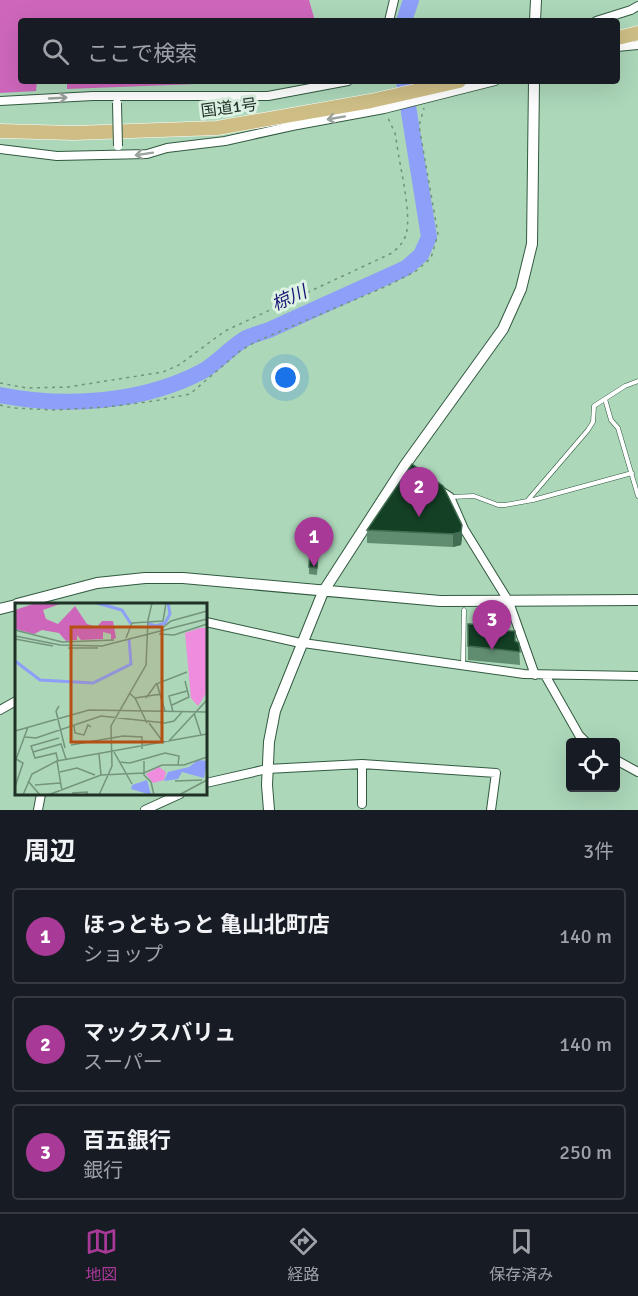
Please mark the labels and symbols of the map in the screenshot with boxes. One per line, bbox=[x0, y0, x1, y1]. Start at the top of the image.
one-way arrow bbox=[48, 92, 68, 103]
street label: 国道1号 bbox=[200, 95, 258, 121]
one-way arrow bbox=[326, 113, 346, 124]
one-way arrow bbox=[135, 148, 155, 159]
water label: 椋川 bbox=[268, 280, 312, 315]
your location bbox=[271, 363, 300, 392]
pin: 2 bbox=[400, 468, 438, 517]
pin: 1 bbox=[294, 518, 334, 567]
pin: 3 bbox=[472, 600, 512, 650]
inset map bbox=[15, 603, 207, 795]

